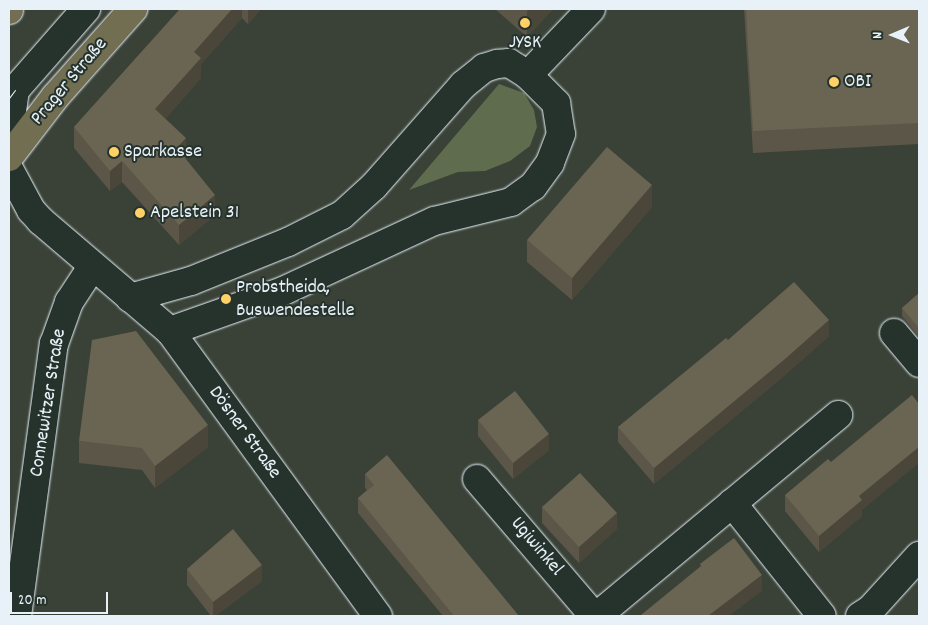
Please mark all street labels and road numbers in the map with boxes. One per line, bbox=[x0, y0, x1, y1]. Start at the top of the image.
street label: Prager Straße bbox=[27, 33, 113, 131]
street label: Connewitzer Straße bbox=[25, 327, 73, 479]
street label: Dösner Straße bbox=[202, 382, 286, 484]
street label: Ugiwinkel bbox=[504, 513, 568, 581]

